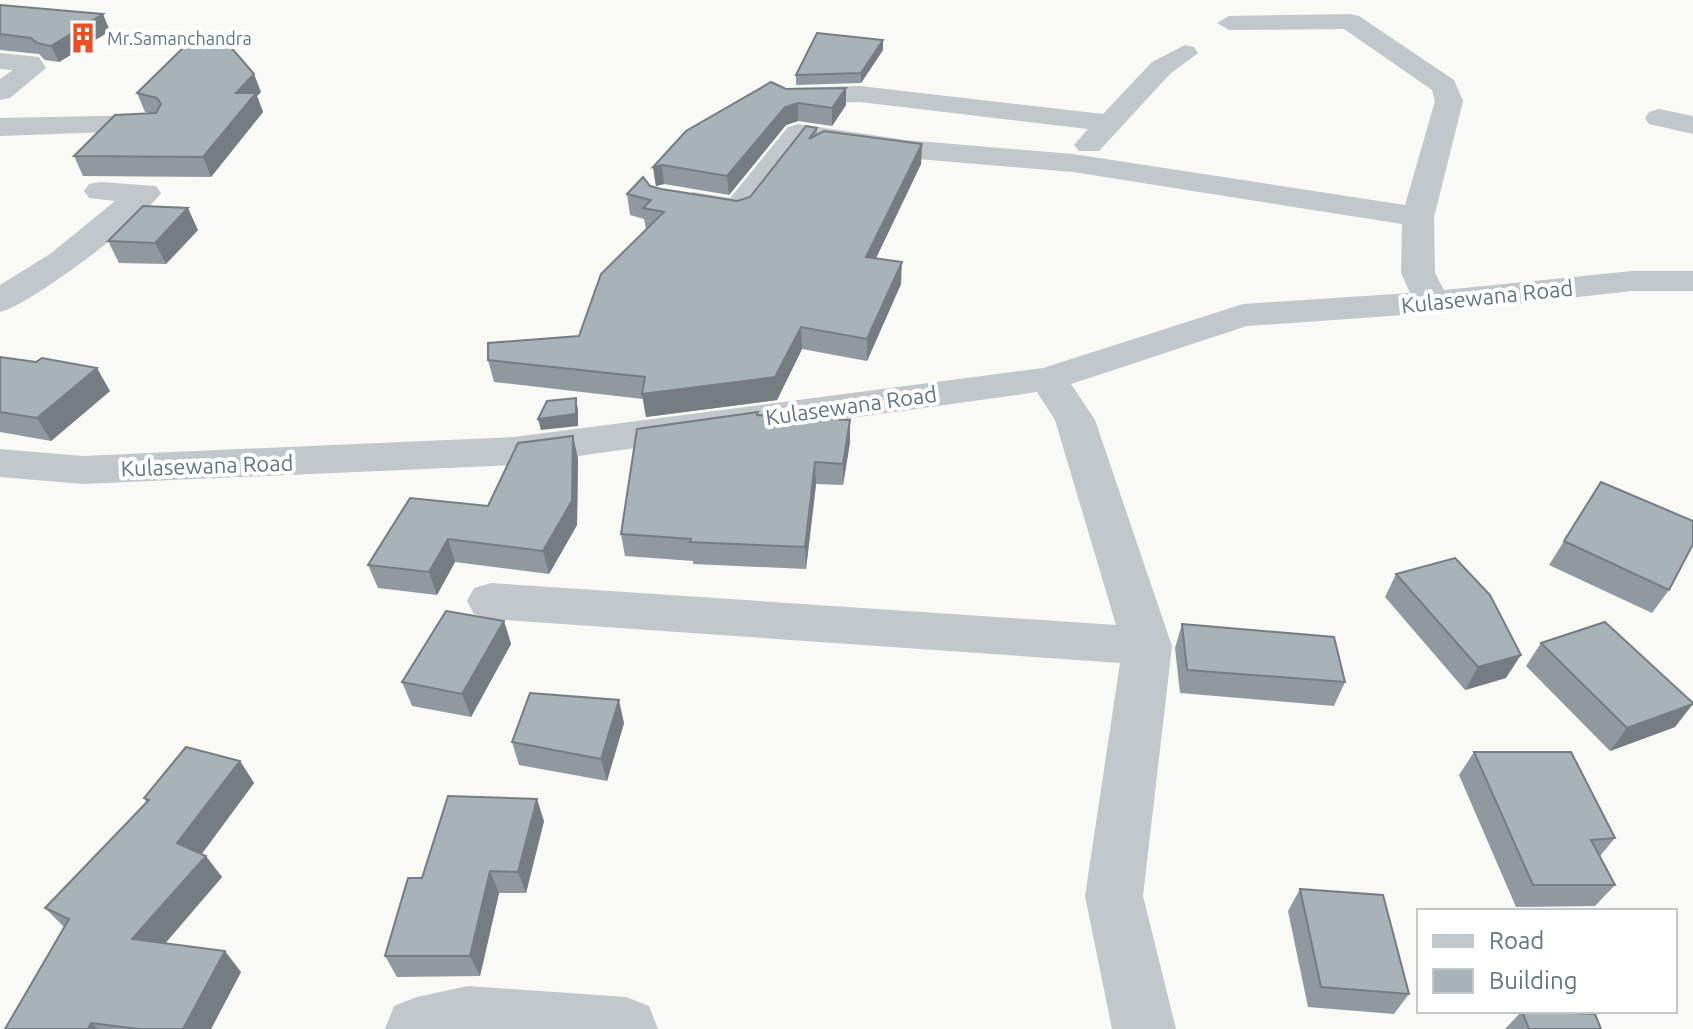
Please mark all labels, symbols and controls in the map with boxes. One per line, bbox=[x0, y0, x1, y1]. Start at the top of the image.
building icon: Mr.Samanchandra bbox=[66, 21, 100, 55]
place label: Mr.Samanchandra bbox=[107, 28, 252, 48]
street label: Kulasewana Road bbox=[1400, 275, 1574, 317]
street label: Kulasewana Road bbox=[764, 381, 938, 429]
street label: Kulasewana Road bbox=[120, 449, 294, 481]
legend bbox=[1417, 909, 1677, 1013]
text: Road bbox=[1489, 927, 1544, 954]
text: Building bbox=[1489, 967, 1577, 994]

